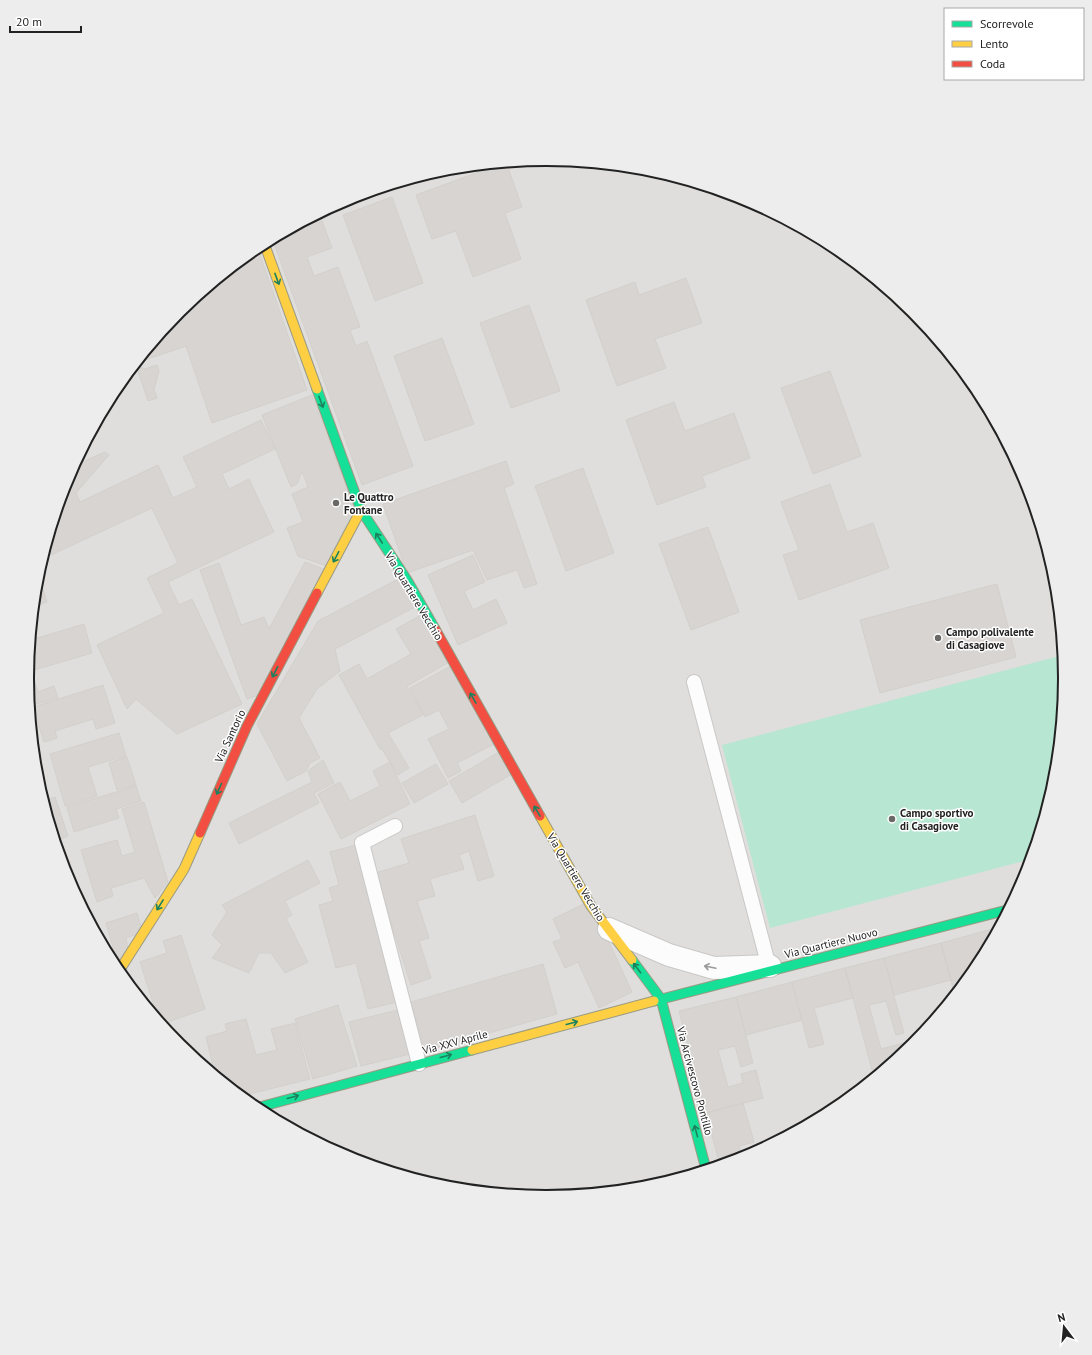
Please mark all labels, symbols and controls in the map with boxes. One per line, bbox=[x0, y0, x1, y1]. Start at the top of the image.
scale bar bbox=[10, 8, 81, 34]
legend bbox=[944, 8, 1084, 80]
text: 20 m bbox=[16, 14, 42, 29]
text: Scorrevole bbox=[980, 16, 1034, 31]
text: Lento bbox=[980, 36, 1009, 51]
text: Coda bbox=[980, 56, 1005, 71]
one-way arrow bbox=[273, 273, 281, 285]
one-way arrow bbox=[318, 395, 326, 407]
place label: Le Quattro Fontane bbox=[344, 490, 394, 517]
marker: Le Quattro Fontane bbox=[331, 498, 341, 508]
one-way arrow bbox=[375, 533, 383, 544]
street label: Via Quartiere Vecchio bbox=[382, 549, 446, 643]
one-way arrow bbox=[332, 551, 339, 563]
place label: Campo polivalente di Casagiove bbox=[946, 625, 1034, 652]
marker: Campo polivalente di Casagiove bbox=[933, 633, 943, 643]
one-way arrow bbox=[271, 666, 279, 678]
one-way arrow bbox=[469, 692, 477, 704]
street label: Via Santorio bbox=[211, 707, 248, 766]
one-way arrow bbox=[215, 783, 222, 795]
one-way arrow bbox=[533, 805, 541, 817]
place label: Campo sportivo di Casagiove bbox=[900, 806, 974, 833]
marker: Campo sportivo di Casagiove bbox=[887, 814, 897, 824]
street label: Via Quartiere Vecchio bbox=[544, 830, 608, 924]
one-way arrow bbox=[156, 899, 164, 911]
street label: Via Quartiere Nuovo bbox=[782, 925, 879, 962]
one-way arrow bbox=[633, 962, 641, 973]
one-way arrow bbox=[704, 962, 717, 970]
one-way arrow bbox=[565, 1019, 578, 1026]
street label: Via Arcivescovo Pontillo bbox=[674, 1024, 716, 1137]
street label: Via XXV Aprile bbox=[420, 1026, 490, 1058]
one-way arrow bbox=[439, 1052, 452, 1060]
one-way arrow bbox=[287, 1093, 300, 1101]
one-way arrow bbox=[692, 1125, 699, 1138]
north arrow bbox=[1044, 1307, 1084, 1347]
text: N bbox=[1056, 1310, 1067, 1325]

